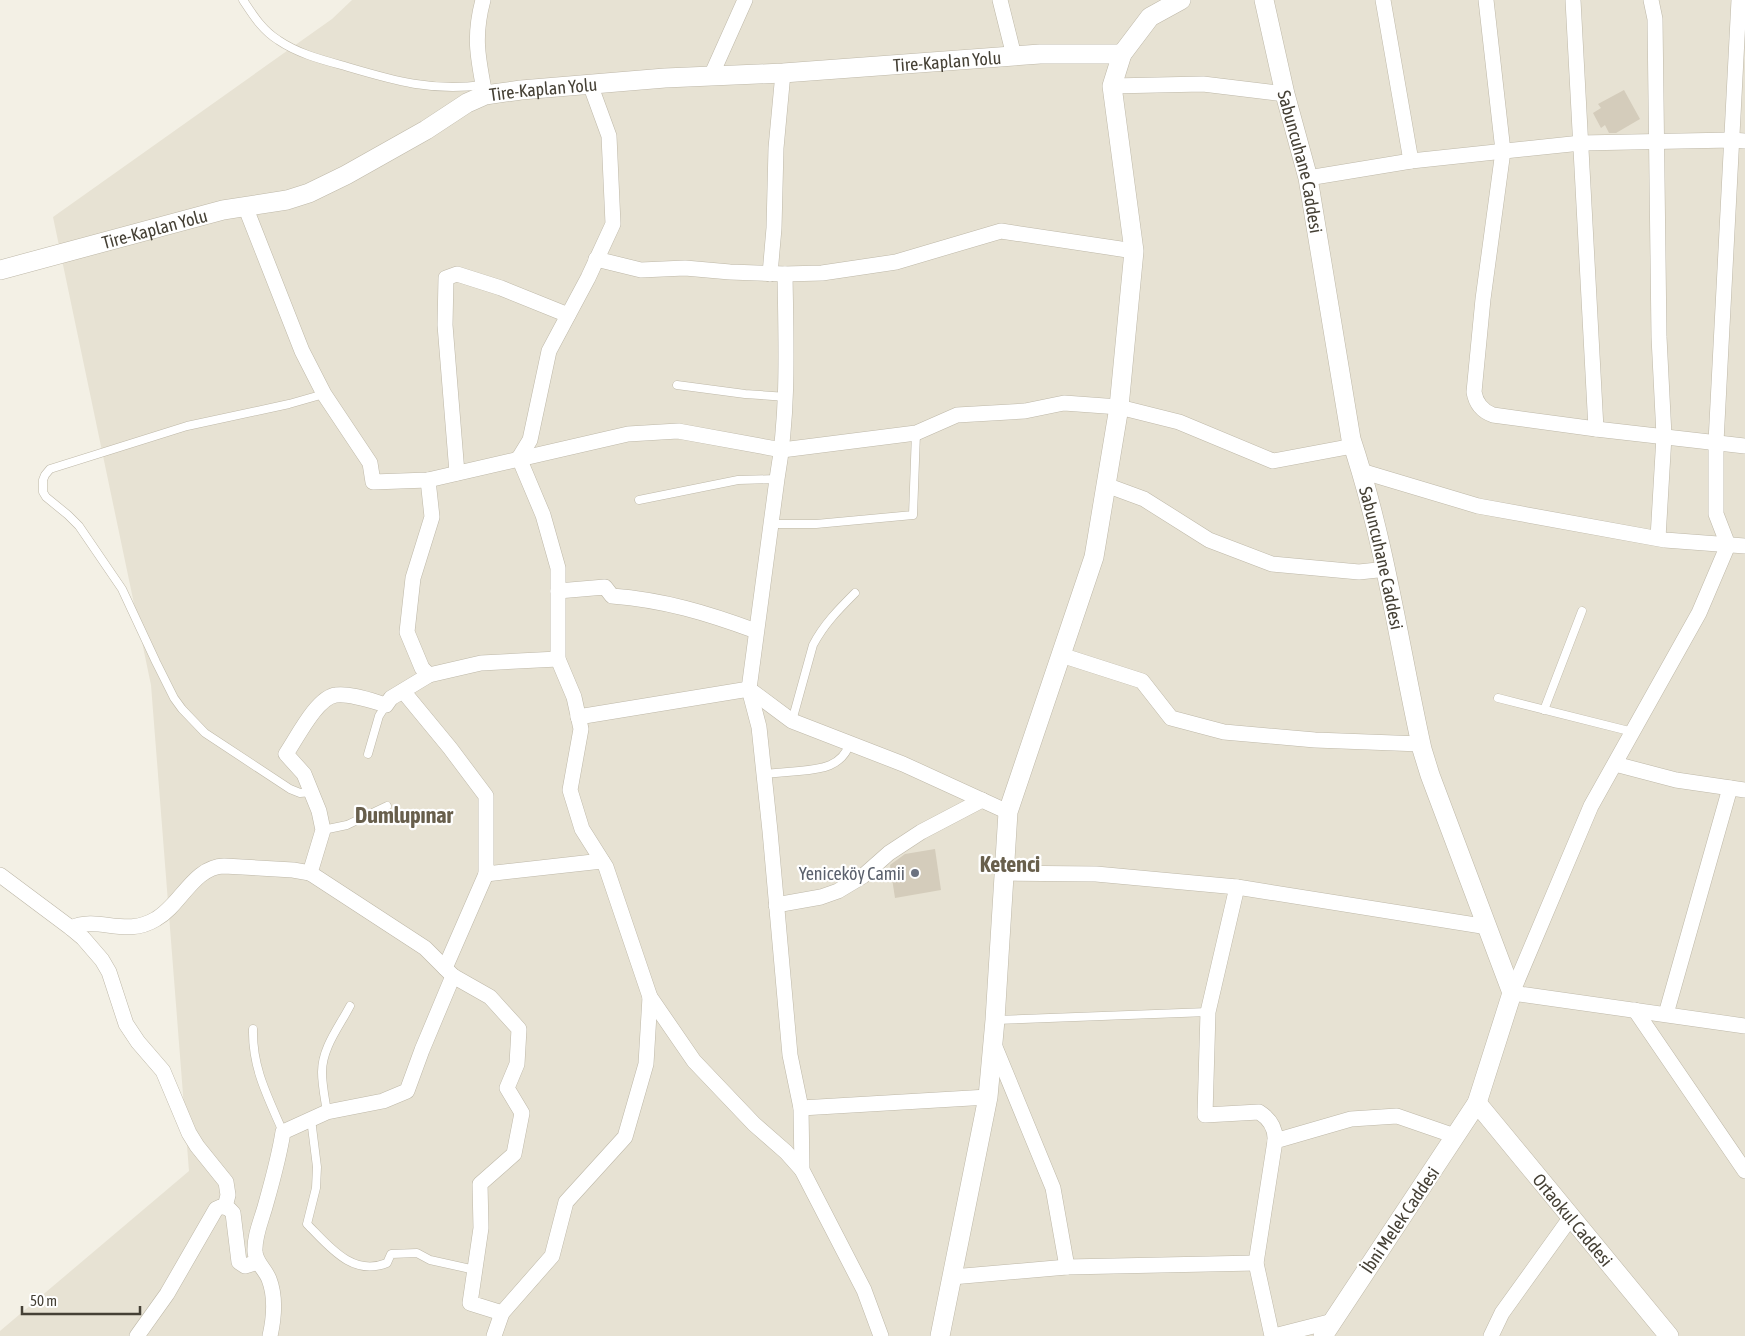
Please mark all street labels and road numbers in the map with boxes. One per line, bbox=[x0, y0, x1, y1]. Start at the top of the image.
street label: Tire-Kaplan Yolu bbox=[892, 46, 1002, 75]
street label: Tire-Kaplan Yolu bbox=[488, 73, 598, 105]
street label: Sabuncuhane Caddesi bbox=[1274, 88, 1327, 235]
street label: Tire-Kaplan Yolu bbox=[99, 204, 210, 253]
street label: Sabuncuhane Caddesi bbox=[1355, 484, 1408, 631]
street label: İbni Melek Caddesi bbox=[1357, 1163, 1443, 1277]
street label: Ortaokul Caddesi bbox=[1529, 1169, 1617, 1270]

